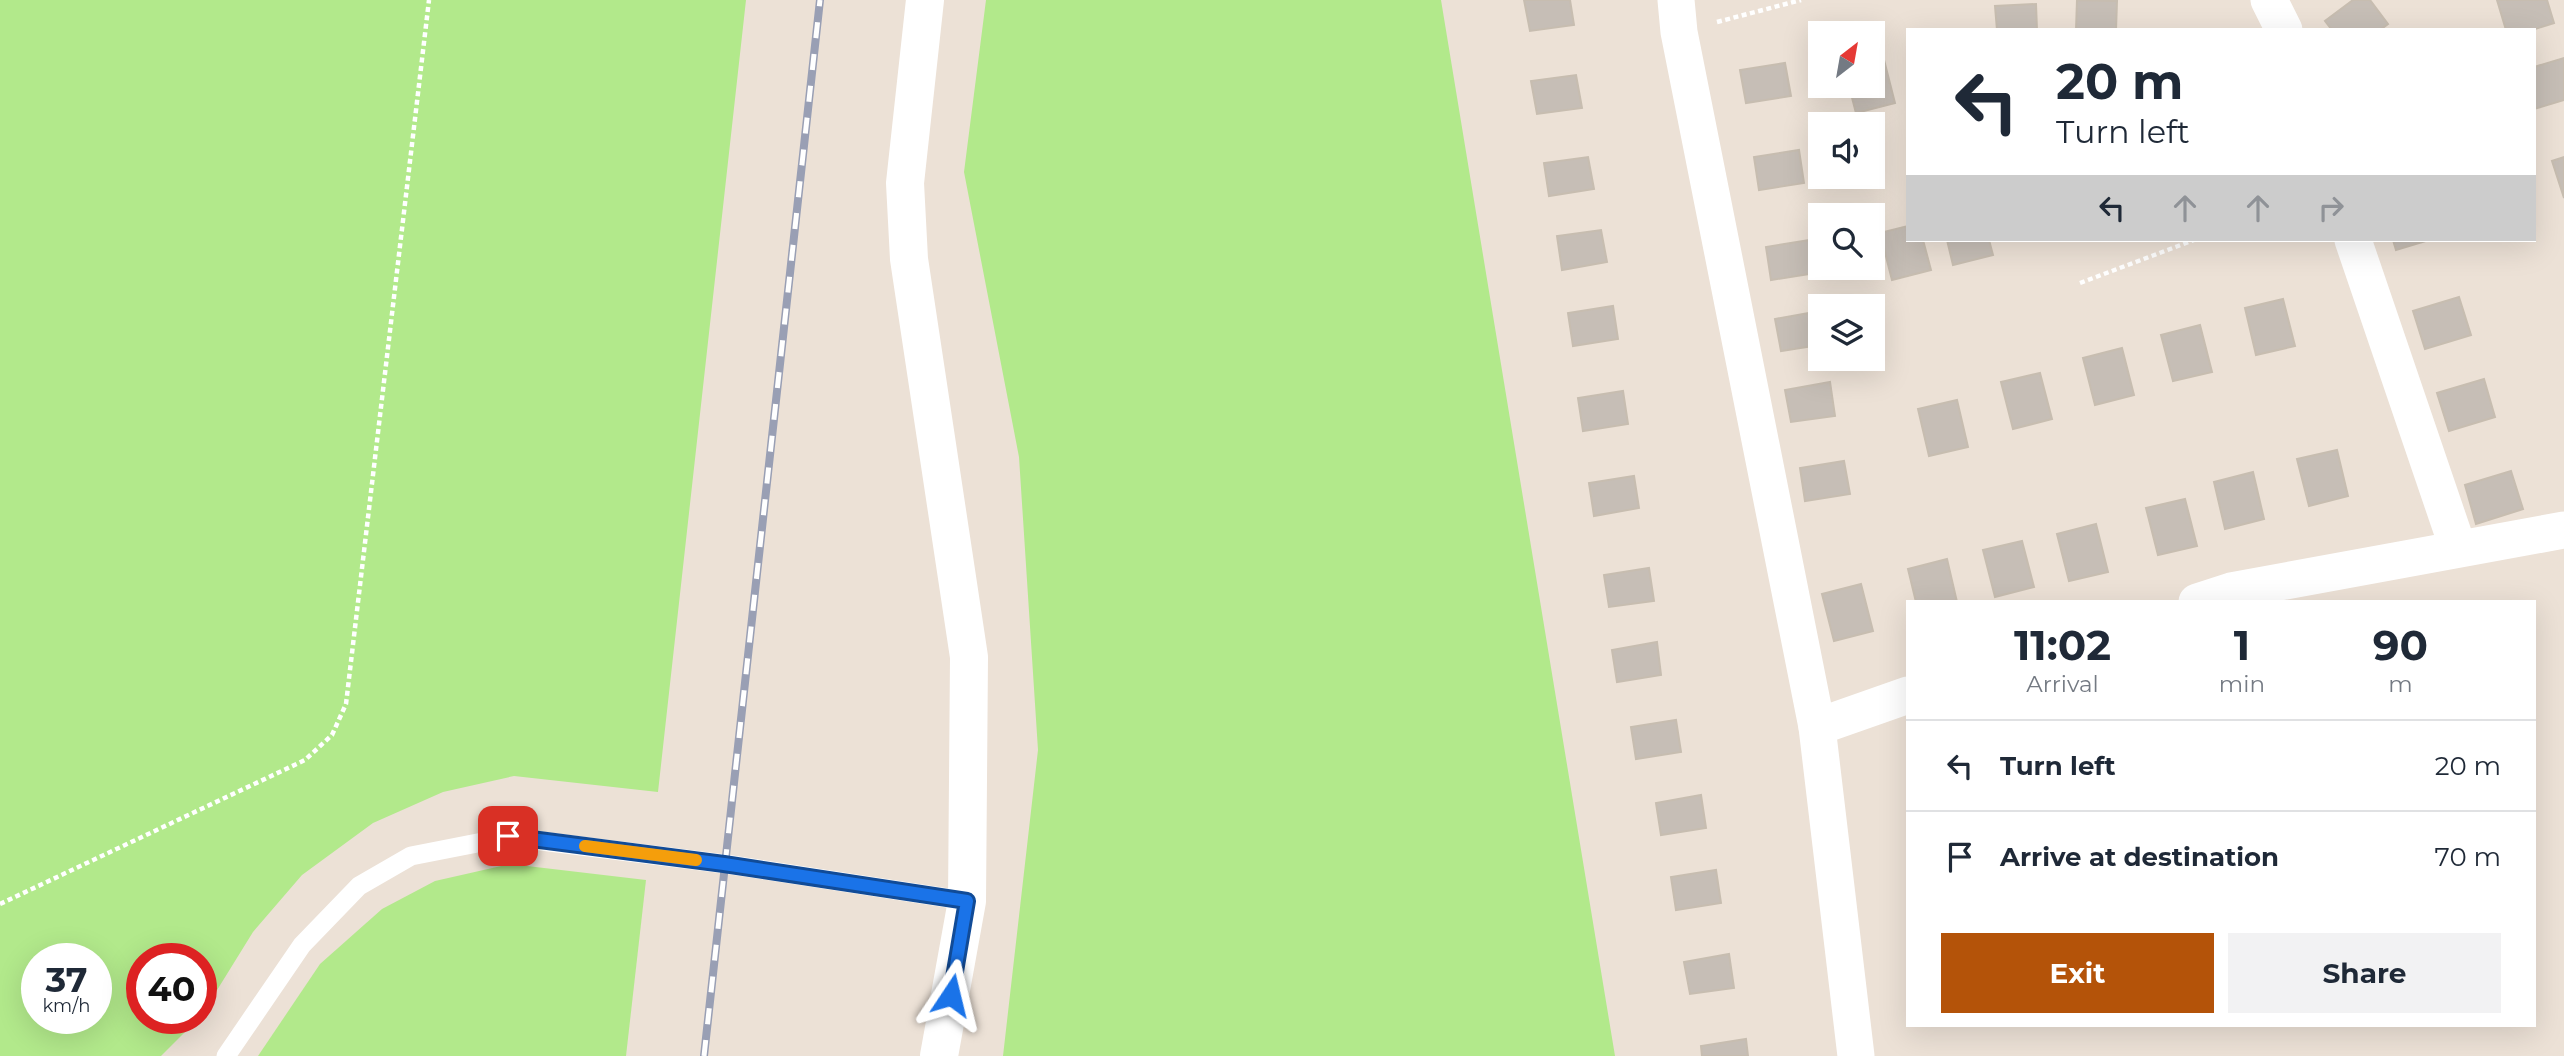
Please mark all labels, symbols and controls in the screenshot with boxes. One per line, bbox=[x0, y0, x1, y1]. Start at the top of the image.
north arrow bbox=[1808, 21, 1885, 98]
map controls bbox=[1808, 21, 1885, 371]
text: 20 m bbox=[2056, 52, 2183, 111]
icon: left bbox=[1941, 56, 2032, 147]
button: sound bbox=[1808, 112, 1885, 189]
text: Turn left bbox=[2056, 112, 2190, 151]
icon: left bbox=[2093, 189, 2131, 227]
icon: ahead bbox=[2166, 189, 2204, 227]
icon: ahead bbox=[2239, 189, 2277, 227]
icon: right bbox=[2312, 189, 2350, 227]
button: search bbox=[1808, 203, 1885, 280]
button: layers bbox=[1808, 294, 1885, 371]
text: 11:02 bbox=[2014, 619, 2111, 671]
text: 1 bbox=[2234, 619, 2250, 671]
text: 90 bbox=[2373, 619, 2428, 671]
text: Arrival bbox=[2026, 670, 2099, 698]
text: min bbox=[2219, 670, 2265, 698]
text: m bbox=[2388, 670, 2413, 698]
icon: left bbox=[1941, 747, 1979, 785]
text: Turn left bbox=[2000, 750, 2116, 782]
text: 20 m bbox=[2435, 750, 2501, 782]
pin bbox=[478, 806, 538, 866]
icon: arrive bbox=[489, 817, 527, 855]
icon: arrive bbox=[1941, 838, 1979, 876]
text: Arrive at destination bbox=[2000, 841, 2279, 873]
text: 70 m bbox=[2435, 841, 2501, 873]
button: Exit bbox=[1941, 933, 2214, 1013]
button: Share bbox=[2228, 933, 2501, 1013]
speed limit sign: 40 bbox=[126, 943, 217, 1034]
text: 37 bbox=[45, 958, 88, 1001]
position arrow bbox=[914, 958, 988, 1032]
text: km/h bbox=[42, 995, 91, 1017]

